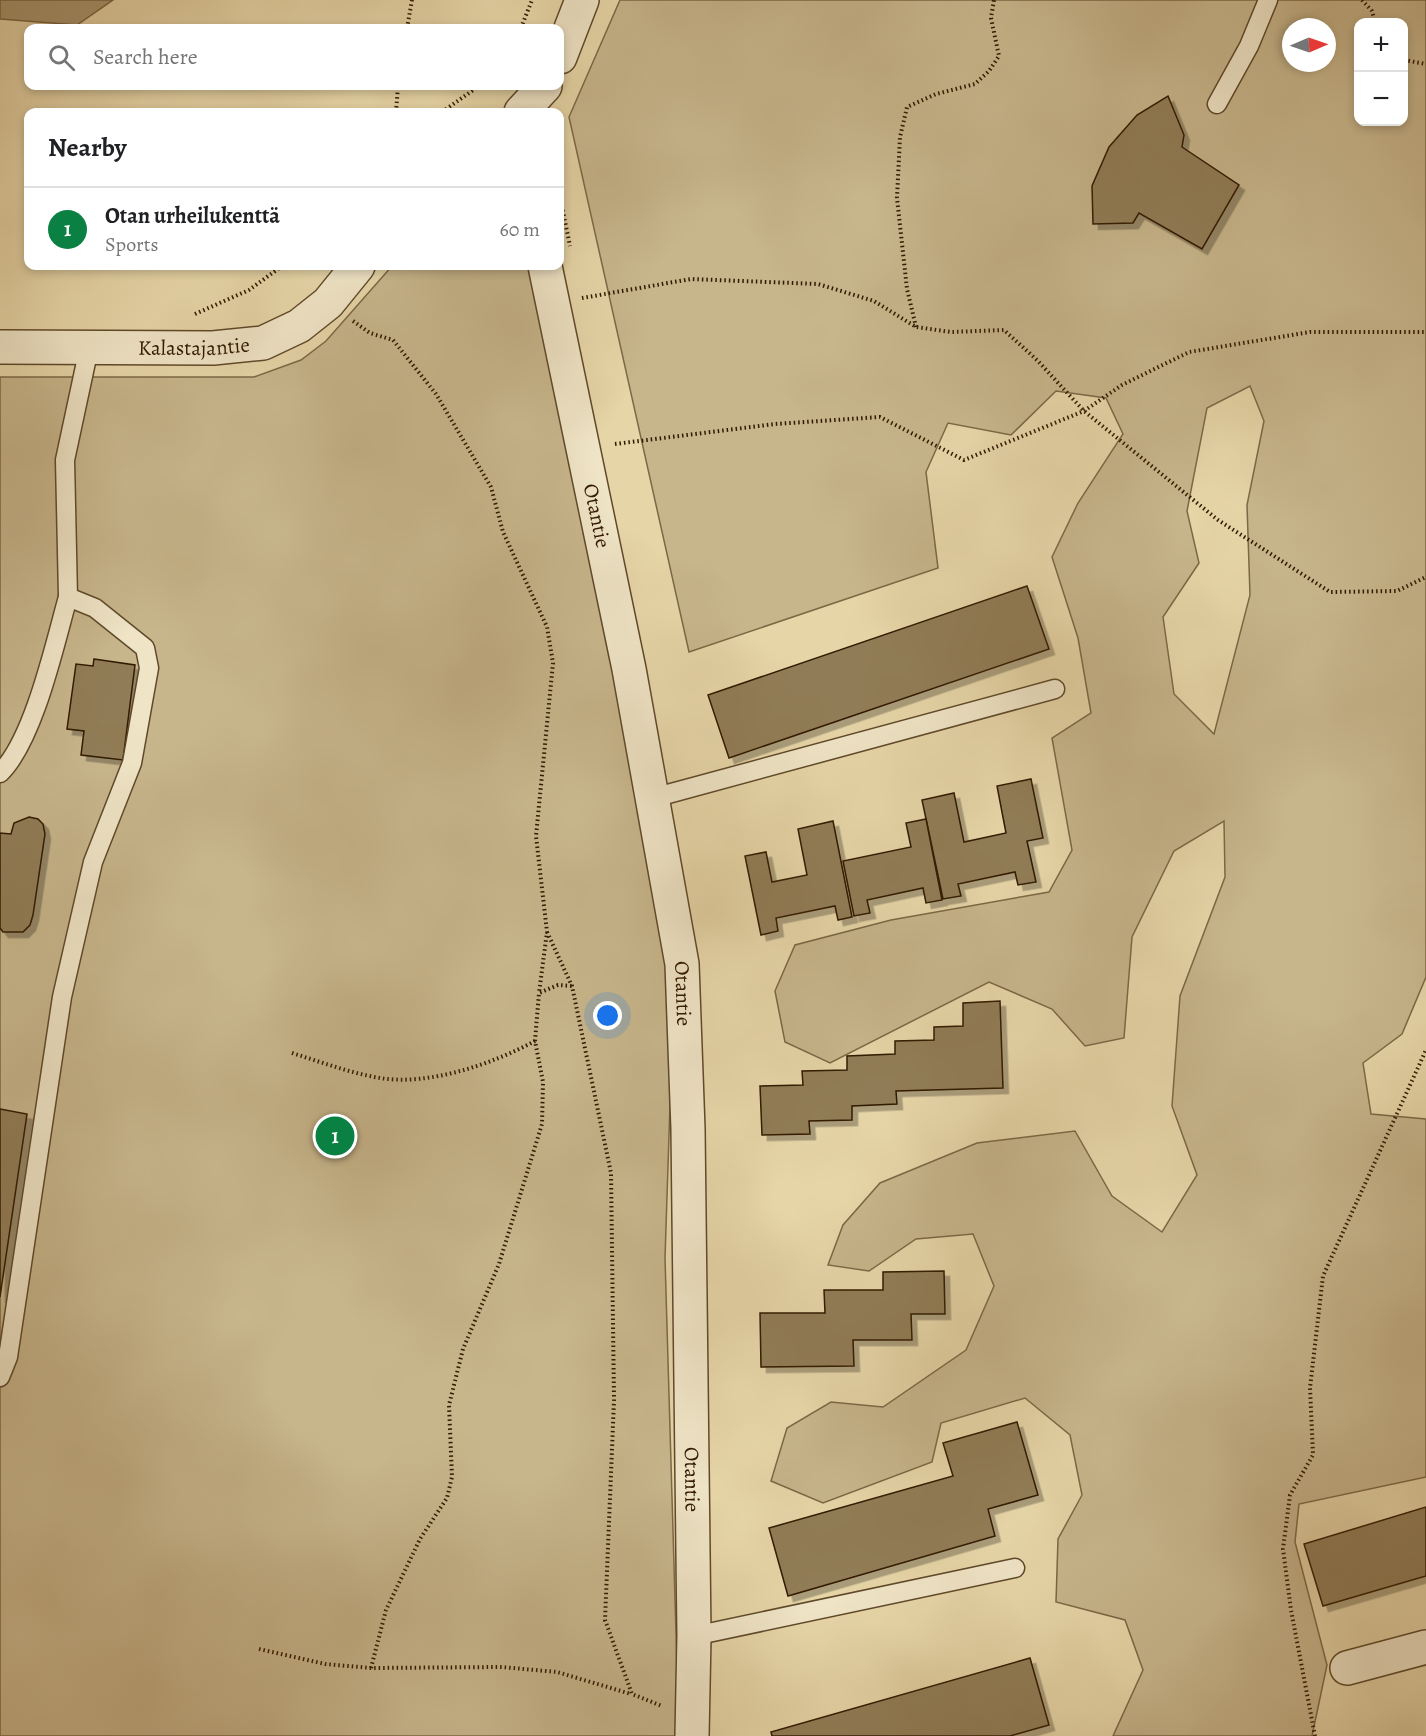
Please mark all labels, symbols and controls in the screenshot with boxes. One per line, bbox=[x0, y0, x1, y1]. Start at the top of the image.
north arrow bbox=[1282, 18, 1336, 72]
map controls bbox=[1354, 18, 1408, 126]
button: + bbox=[1354, 18, 1408, 72]
search box bbox=[24, 24, 564, 90]
icon: search bbox=[45, 41, 78, 74]
text: Search here bbox=[93, 42, 198, 72]
button: − bbox=[1354, 72, 1408, 126]
text: Nearby bbox=[48, 130, 127, 165]
text: Otan urheilukenttä bbox=[105, 201, 280, 231]
text: 1 bbox=[64, 216, 71, 243]
text: 60 m bbox=[500, 216, 540, 243]
text: Sports bbox=[105, 231, 158, 258]
street label: Kalastajantie bbox=[138, 330, 251, 362]
street label: Otantie bbox=[577, 481, 617, 550]
street label: Otantie bbox=[668, 961, 698, 1027]
your location bbox=[593, 1001, 622, 1030]
pin: 1 bbox=[316, 1114, 354, 1158]
street label: Otantie bbox=[678, 1447, 707, 1512]

